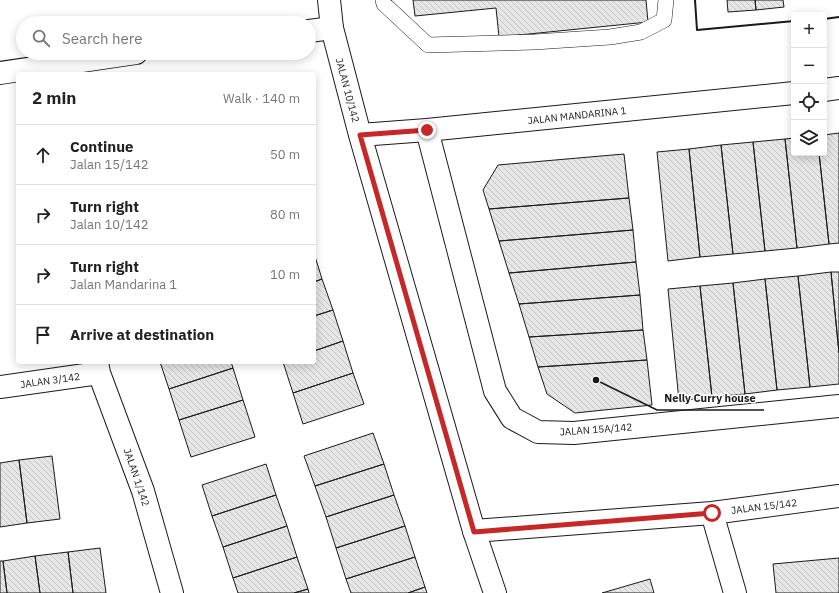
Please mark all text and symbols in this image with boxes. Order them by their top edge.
map controls [791,12,827,156]
button: + [791,12,827,48]
search box [16,16,316,60]
icon: search [30,27,52,49]
text: Search here [62,29,142,48]
button: − [791,48,827,84]
street label: JALAN 10/142 [333,56,362,124]
button: locate [791,84,827,120]
text: 2 min [32,87,76,109]
text: Walk · 140 m [223,90,300,107]
street label: JALAN MANDARINA 1 [527,104,627,127]
button: layers [791,120,827,156]
route end [418,121,436,139]
text: Continue [70,137,134,156]
icon: ahead [32,144,54,166]
text: 50 m [270,146,300,163]
text: Jalan 15/142 [70,156,148,173]
text: Turn right [70,197,139,216]
icon: right [32,204,54,226]
text: 80 m [270,206,300,223]
text: Jalan 10/142 [70,216,148,233]
text: Turn right [70,257,139,276]
icon: right [32,264,54,286]
text: 10 m [270,266,300,283]
text: Jalan Mandarina 1 [70,276,177,293]
icon: arrive [32,324,54,346]
text: Arrive at destination [70,325,214,344]
street label: JALAN 3/142 [19,370,81,391]
callout: Nelly Curry house [657,387,764,410]
text: Nelly Curry house [664,391,756,405]
street label: JALAN 15A/142 [559,420,633,439]
street label: JALAN 1/142 [121,447,152,508]
street label: JALAN 15/142 [730,496,798,517]
route start [703,504,721,522]

